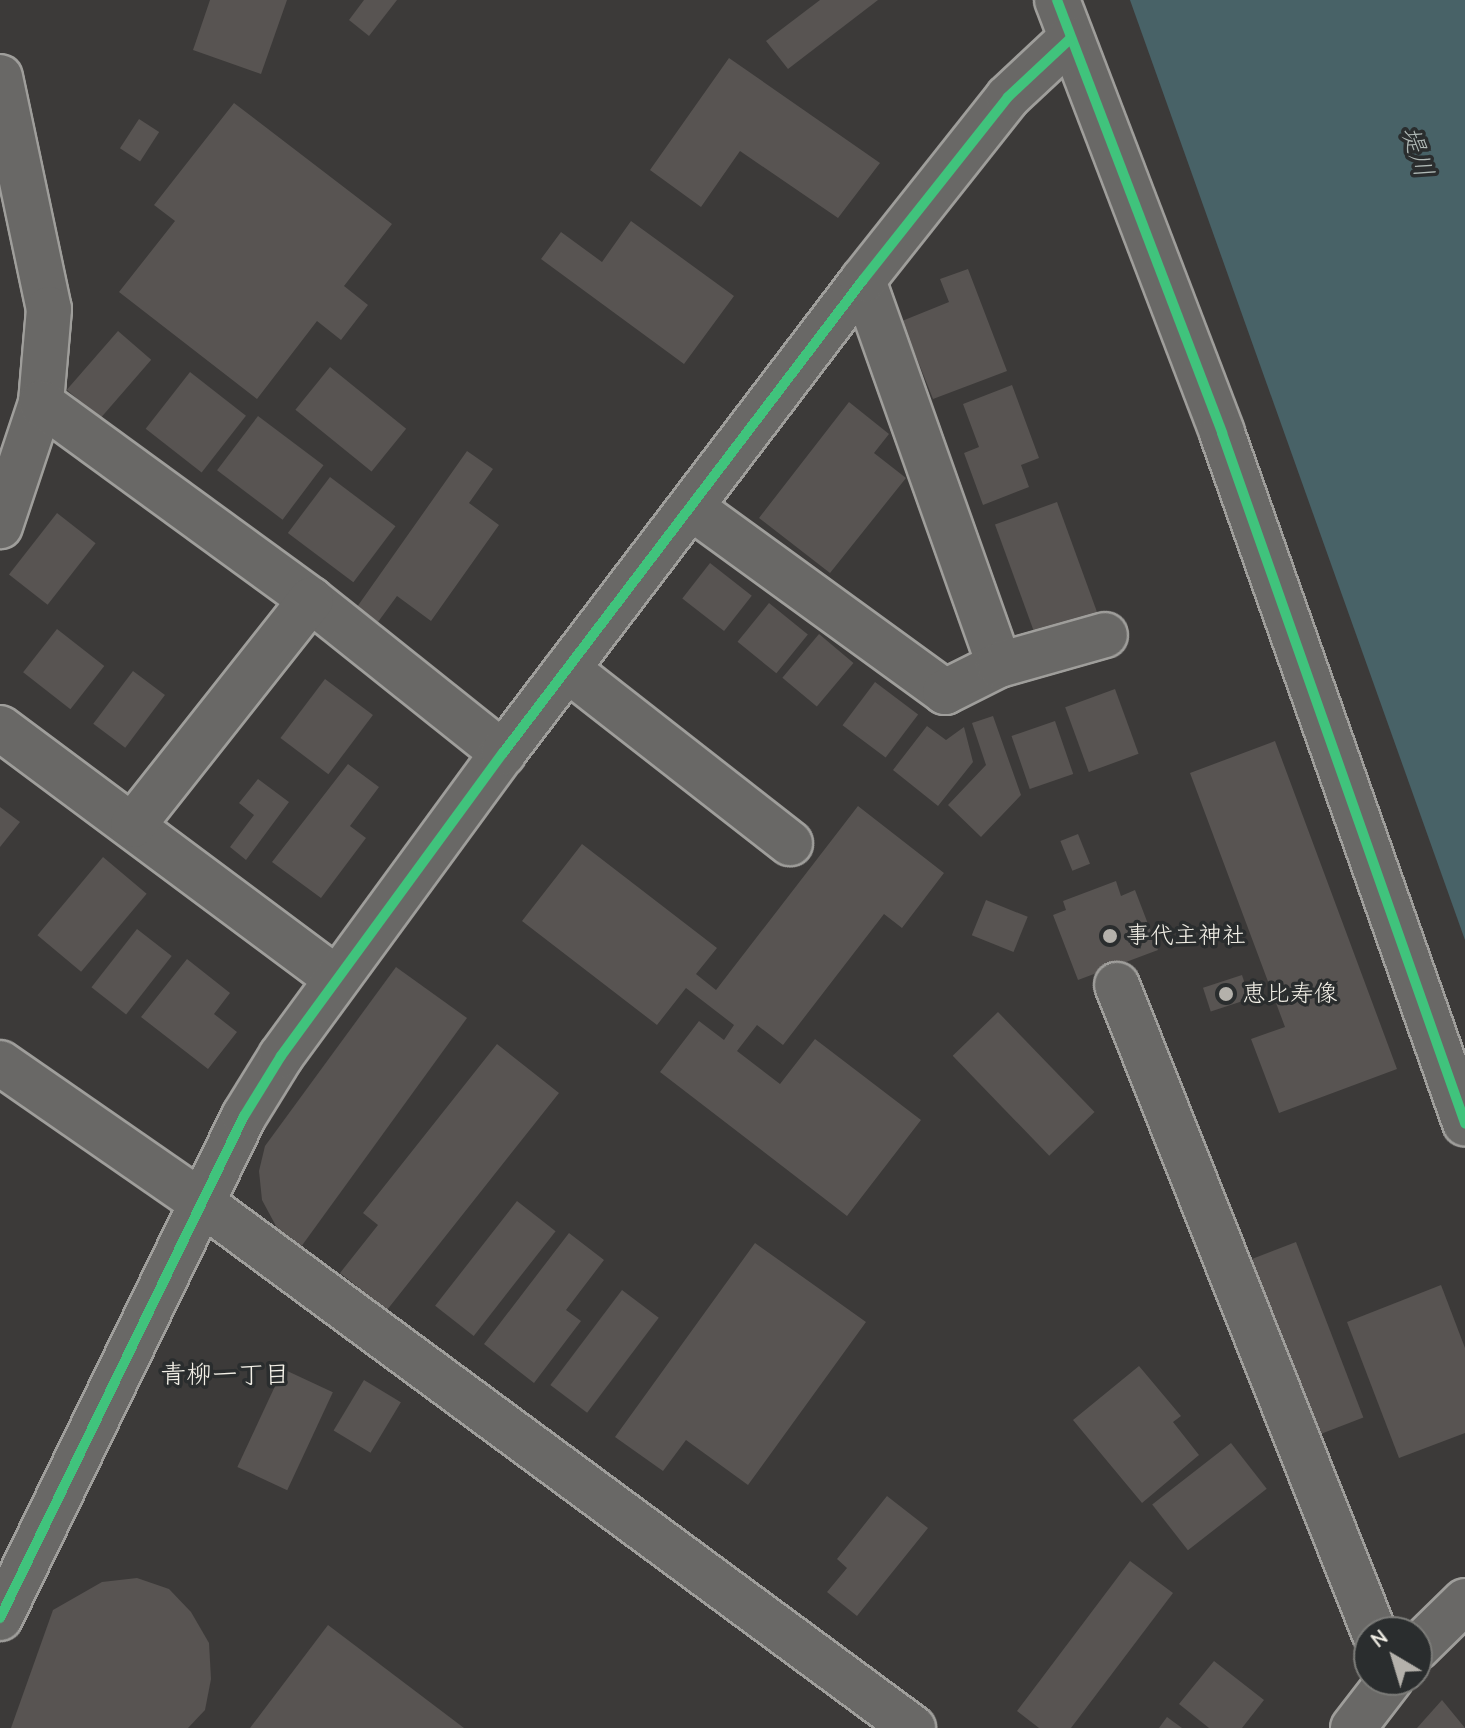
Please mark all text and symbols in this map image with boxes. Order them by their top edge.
water label: 堤川 [1393,122,1439,182]
place label: 事代主神社 [1126,922,1246,950]
marker: 事代主神社 [1101,927,1119,945]
place label: 恵比寿像 [1242,980,1338,1008]
marker: 恵比寿像 [1217,985,1235,1003]
district label: 青柳一丁目 [160,1360,290,1392]
north arrow [1353,1616,1433,1696]
text: N [1366,1624,1393,1653]

